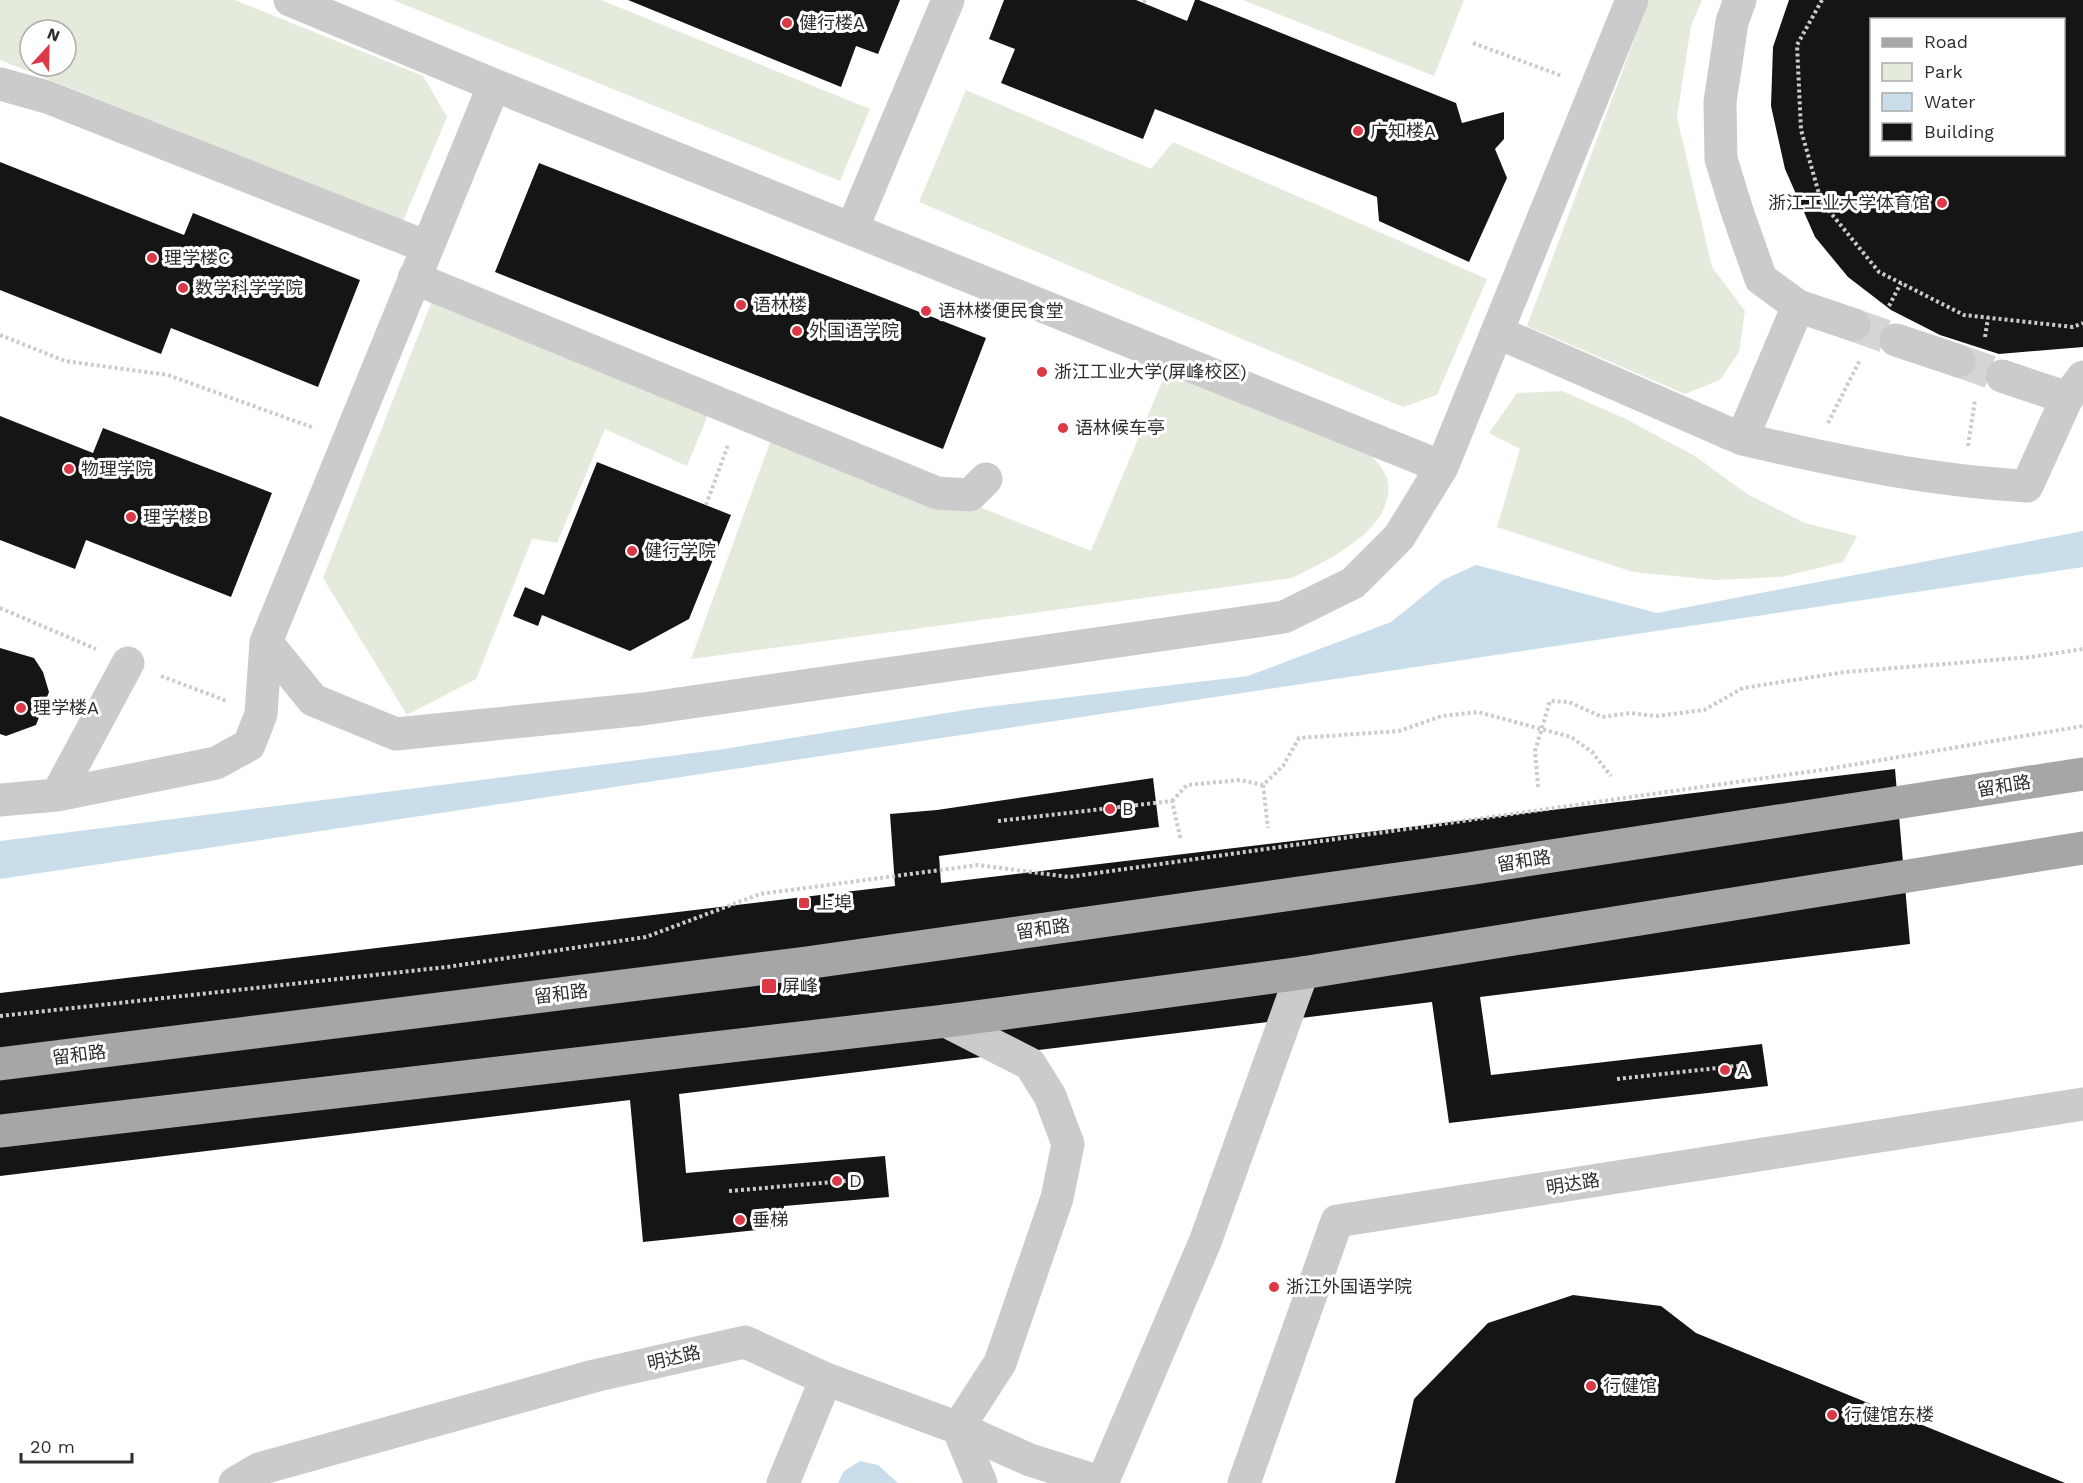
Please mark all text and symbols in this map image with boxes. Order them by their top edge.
place label: 健行楼A [799,12,865,33]
marker: 健行楼A [780,16,794,30]
north arrow [18,18,78,78]
legend [1870,18,2065,156]
text: N [44,24,62,46]
text: Road [1924,31,1968,52]
text: Park [1924,61,1963,82]
text: Water [1924,91,1976,112]
place label: 广知楼A [1370,120,1436,141]
text: Building [1924,121,1994,142]
marker: 广知楼A [1351,124,1365,138]
place label: 浙江工业大学体育馆 [1768,192,1930,213]
marker: 浙江工业大学体育馆 [1935,196,1949,210]
place label: 理学楼C [164,247,230,268]
marker: 理学楼C [145,251,159,265]
place label: 数学科学学院 [195,277,303,298]
marker: 数学科学学院 [176,281,190,295]
place label: 语林楼 [753,294,807,315]
marker: 语林楼 [734,298,748,312]
place label: 语林楼便民食堂 [938,300,1064,321]
marker: 语林楼便民食堂 [919,304,933,318]
place label: 外国语学院 [809,320,899,341]
marker: 外国语学院 [790,324,804,338]
place label: 浙江工业大学(屏峰校区) [1054,361,1247,382]
marker: 浙江工业大学(屏峰校区) [1035,365,1049,379]
place label: 语林候车亭 [1075,417,1165,438]
marker: 语林候车亭 [1056,421,1070,435]
place label: 物理学院 [81,458,153,479]
marker: 物理学院 [62,462,76,476]
place label: 理学楼B [143,506,209,527]
marker: 理学楼B [124,510,138,524]
place label: 健行学院 [644,540,716,561]
marker: 健行学院 [625,544,639,558]
place label: 理学楼A [33,697,99,718]
marker: 理学楼A [14,701,28,715]
street label: 留和路 [1976,771,2032,800]
place label: B [1122,798,1134,819]
marker: B [1103,802,1117,816]
street label: 留和路 [1496,846,1552,875]
place label: 上埠 [816,892,852,913]
marker: 上埠 [797,896,811,910]
street label: 留和路 [1015,914,1071,943]
place label: 屏峰 [782,975,818,996]
marker: 屏峰 [760,977,778,995]
street label: 留和路 [533,980,589,1007]
street label: 留和路 [51,1041,107,1068]
place label: A [1737,1059,1749,1080]
marker: A [1718,1063,1732,1077]
street label: 明达路 [1545,1169,1601,1198]
place label: D [849,1170,862,1191]
marker: D [830,1174,844,1188]
place label: 垂梯 [752,1209,788,1230]
marker: 垂梯 [733,1213,747,1227]
place label: 浙江外国语学院 [1286,1276,1412,1297]
marker: 浙江外国语学院 [1267,1280,1281,1294]
street label: 明达路 [645,1341,703,1374]
place label: 行健馆 [1603,1375,1657,1396]
marker: 行健馆 [1584,1379,1598,1393]
place label: 行健馆东楼 [1844,1404,1934,1425]
marker: 行健馆东楼 [1825,1408,1839,1422]
scale bar [21,1426,132,1464]
text: 20 m [30,1436,75,1457]

